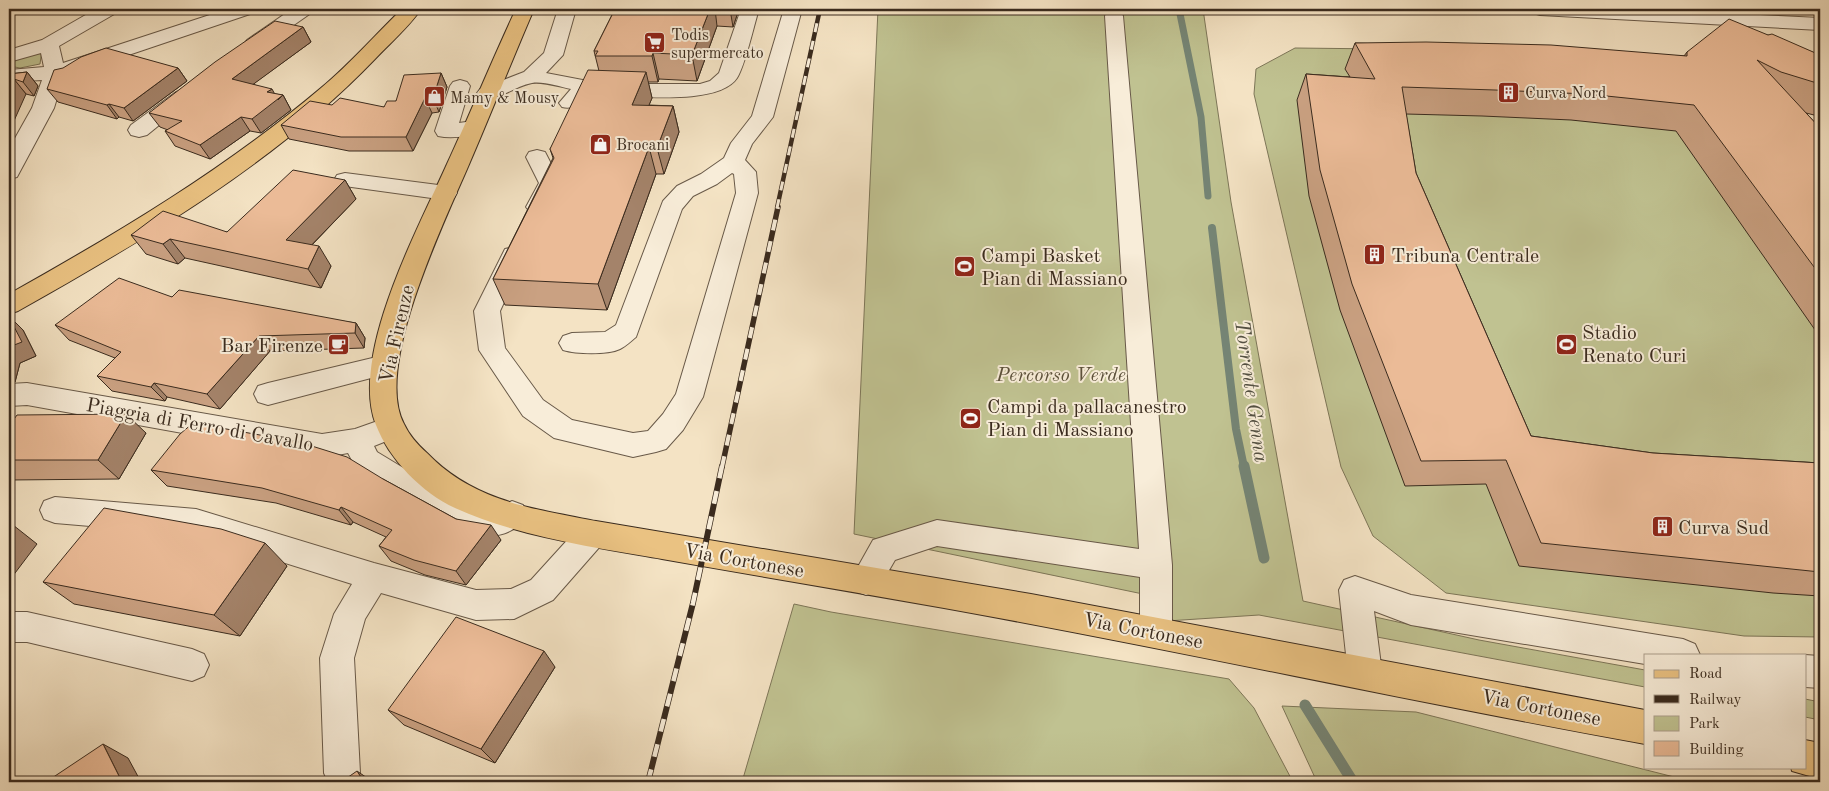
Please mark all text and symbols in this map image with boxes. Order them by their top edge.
place label: Todis supermercato [671,28,764,62]
supermarket icon: Todis supermercato [643,31,667,55]
building icon: Curva Nord [1497,80,1521,104]
shop icon: Mamy & Mousy [422,85,446,109]
place label: Curva Nord [1525,86,1606,102]
place label: Mamy & Mousy [450,91,560,107]
shop icon: Brocani [588,132,612,156]
place label: Brocani [616,138,669,154]
building icon: Tribuna Centrale [1363,243,1387,267]
place label: Campi Basket Pian di Massiano [981,247,1128,290]
place label: Tribuna Centrale [1391,247,1539,267]
sports icon: Campi Basket Pian di Massiano [953,254,977,278]
street label: Via Firenze [377,283,419,386]
water label: Torrente Genna [1230,319,1271,464]
place label: Stadio Renato Curi [1582,324,1686,367]
sports icon: Stadio Renato Curi [1554,332,1578,356]
cafe icon: Bar Firenze [327,333,351,357]
place label: Bar Firenze [220,337,323,357]
park label: Percorso Verde [995,366,1126,386]
street label: Piaggia di Ferro di Cavallo [84,396,315,456]
place label: Campi da pallacanestro Pian di Massiano [987,398,1187,441]
sports icon: Campi da pallacanestro Pian di Massiano [959,406,983,430]
building icon: Curva Sud [1650,515,1674,539]
place label: Curva Sud [1678,519,1769,539]
street label: Via Cortonese [682,542,805,582]
street label: Via Cortonese [1081,611,1204,653]
legend [1644,654,1806,768]
text: Road [1689,667,1723,682]
street label: Via Cortonese [1479,688,1602,730]
text: Railway [1689,693,1742,708]
text: Park [1689,717,1720,732]
text: Building [1689,743,1744,758]

